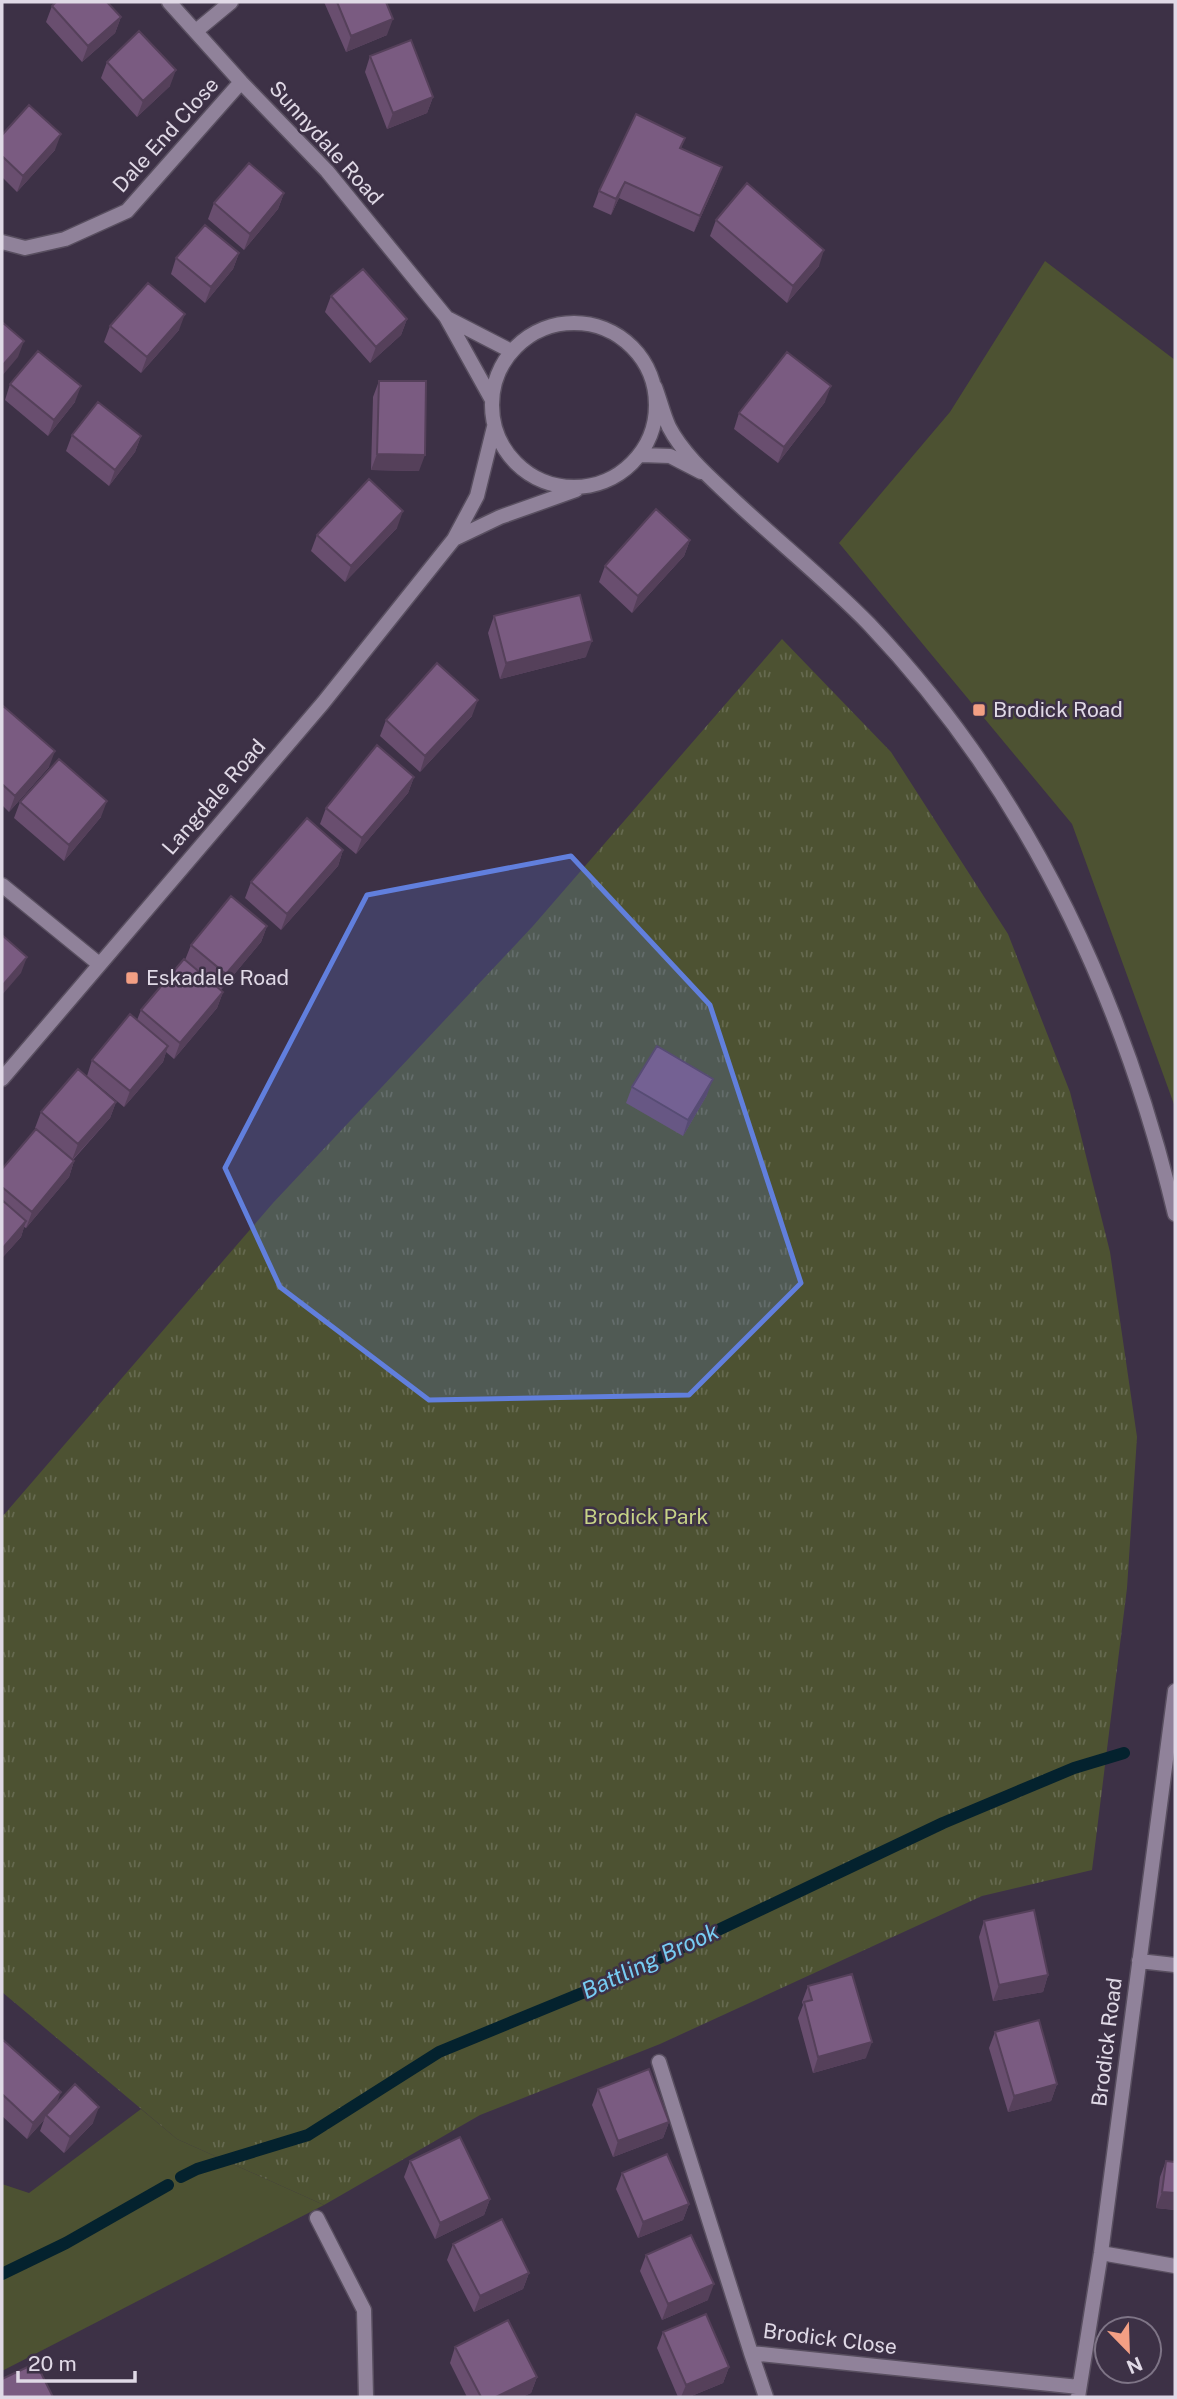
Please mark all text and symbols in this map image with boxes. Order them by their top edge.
street label: Dale End Close [107,72,224,197]
street label: Sunnydale Road [264,76,388,210]
place label: Brodick Road [993,697,1123,722]
marker: Brodick Road [971,702,987,718]
street label: Langdale Road [157,734,271,860]
place label: Eskadale Road [146,965,289,990]
marker: Eskadale Road [124,970,140,986]
park label: Brodick Park [584,1504,709,1529]
water label: Battling Brook [577,1917,723,2004]
street label: Brodick Road [1086,1976,1127,2108]
north arrow [1093,2315,1163,2385]
street label: Brodick Close [762,2318,898,2359]
scale bar [18,2340,135,2384]
text: 20 m [28,2351,77,2376]
text: N [1124,2353,1146,2379]

